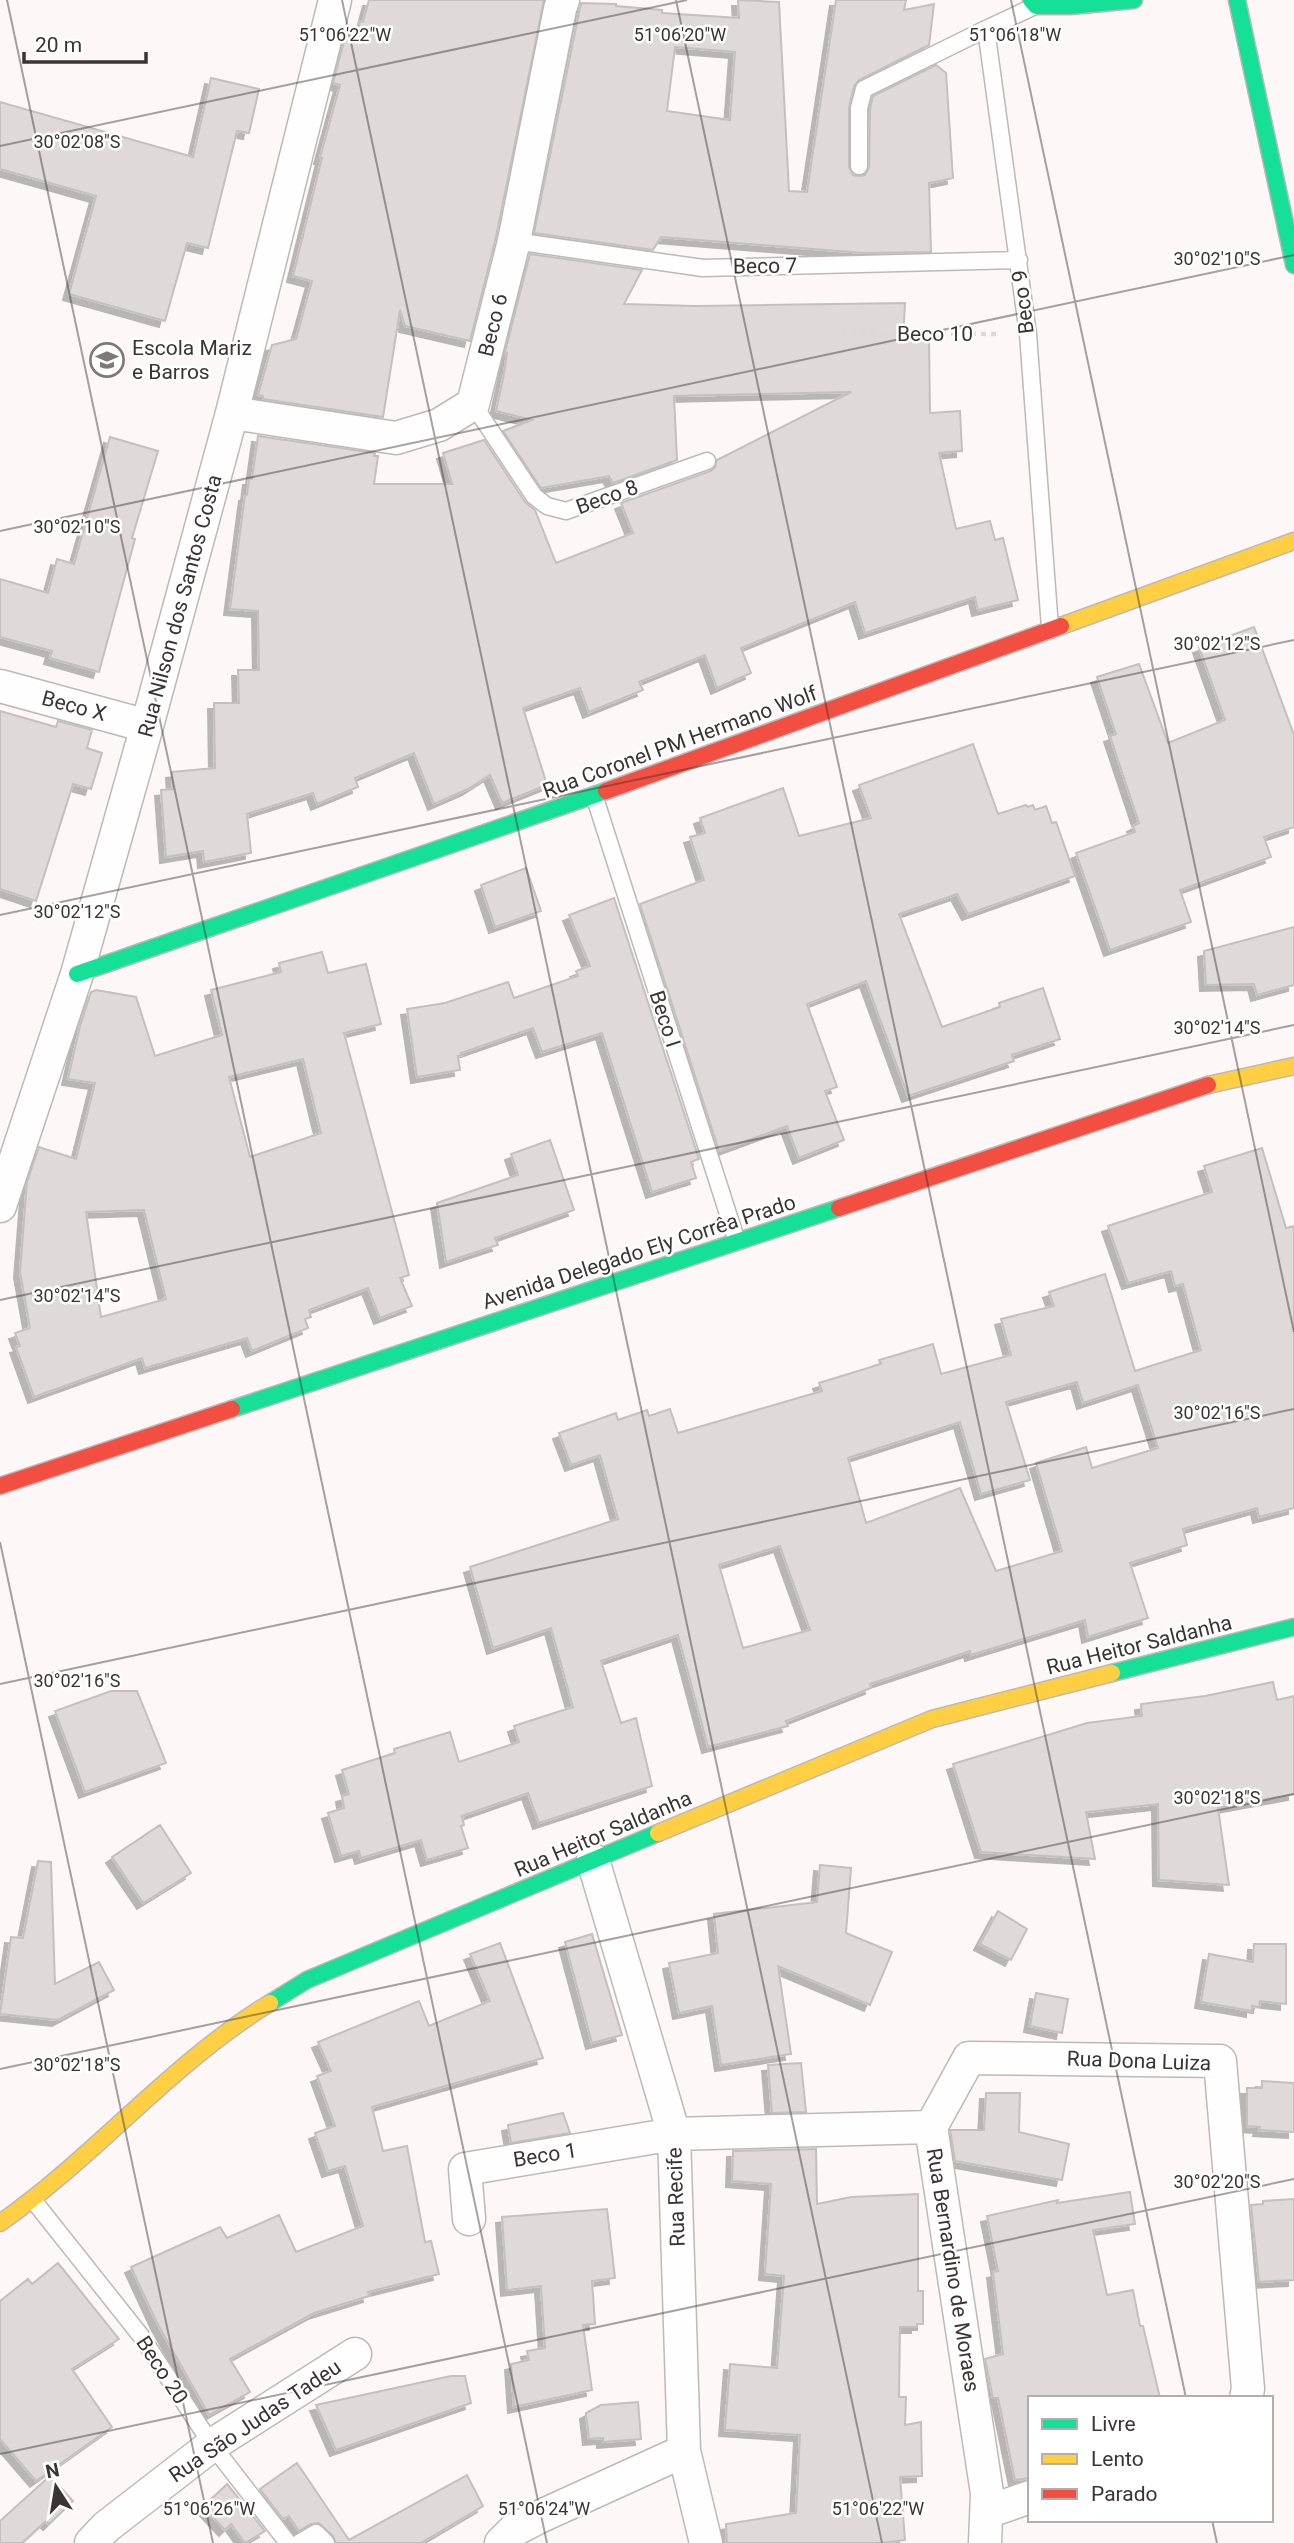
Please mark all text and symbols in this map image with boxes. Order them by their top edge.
scale bar [24,21,147,65]
text: 51°06'22"W [299,24,391,45]
text: 51°06'20"W [634,24,726,45]
text: 51°06'18"W [969,24,1061,45]
text: 20 m [35,33,82,57]
text: 30°02'08"S [33,131,121,152]
text: 30°02'10"S [1173,248,1261,269]
street label: Beco 7 [733,253,797,279]
street label: Beco 9 [1007,269,1039,335]
street label: Beco 6 [474,291,512,359]
street label: Beco 10 [897,322,973,346]
place label: Escola Mariz e Barros [132,336,252,384]
school or university icon: Escola Mariz e Barros [88,341,126,379]
street label: Rua Nilson dos Santos Costa [133,472,227,740]
street label: Beco 8 [573,475,641,519]
text: 30°02'10"S [33,516,121,537]
text: 30°02'12"S [1173,633,1261,654]
street label: Rua Coronel PM Hermano Wolf [540,681,821,803]
street label: Beco X [39,686,109,726]
text: 30°02'12"S [33,901,121,922]
street label: Beco I [645,988,685,1050]
text: 30°02'14"S [1173,1017,1261,1038]
street label: Avenida Delegado Ely Corrêa Prado [479,1190,799,1314]
text: 30°02'14"S [33,1285,121,1306]
text: 30°02'16"S [1173,1402,1261,1423]
street label: Rua Heitor Saldanha [1044,1610,1234,1680]
text: 30°02'16"S [33,1670,121,1691]
street label: Rua Heitor Saldanha [511,1786,695,1882]
text: 30°02'18"S [1173,1787,1261,1808]
street label: Rua Dona Luiza [1066,2046,1212,2076]
text: 30°02'18"S [33,2054,121,2075]
street label: Beco 1 [511,2138,579,2172]
street label: Rua Bernardino de Moraes [922,2146,984,2394]
street label: Rua Recife [662,2147,690,2247]
text: 30°02'20"S [1173,2171,1261,2192]
street label: Beco 20 [131,2332,193,2408]
street label: Rua São Judas Tadeu [165,2355,345,2487]
legend [1028,2396,1273,2522]
text: Livre [1091,2412,1136,2436]
text: Lento [1091,2447,1144,2471]
north arrow [21,2452,91,2522]
text: N [44,2458,62,2484]
text: Parado [1091,2482,1158,2506]
text: 51°06'26"W [163,2498,255,2519]
text: 51°06'24"W [498,2498,590,2519]
text: 51°06'22"W [832,2498,924,2519]

